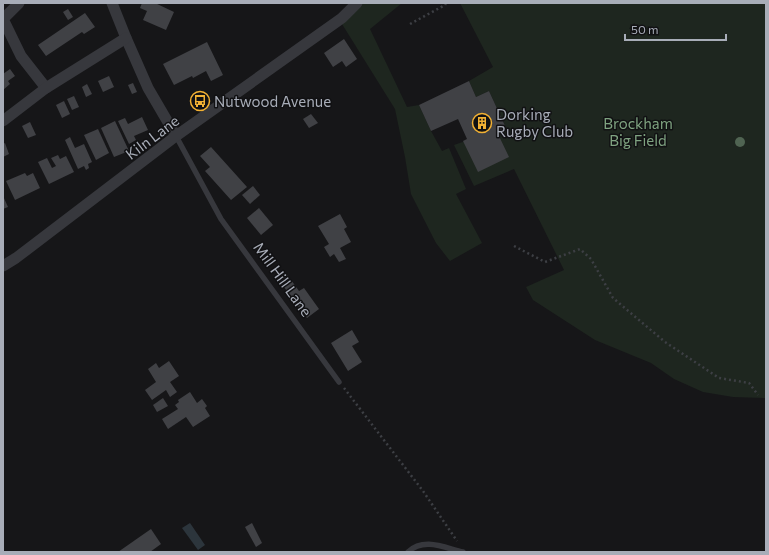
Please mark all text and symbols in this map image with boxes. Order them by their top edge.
scale bar [625,16,726,42]
text: 50 m [631,22,659,36]
bus stop icon: Nutwood Avenue [189,90,211,112]
place label: Nutwood Avenue [214,92,331,110]
place label: Dorking Rugby Club [496,105,573,140]
street label: Kiln Lane [122,111,182,163]
building icon: Dorking Rugby Club [471,112,493,134]
park label: Brockham Big Field [603,114,673,149]
street label: Mill Hill Lane [250,238,316,320]

